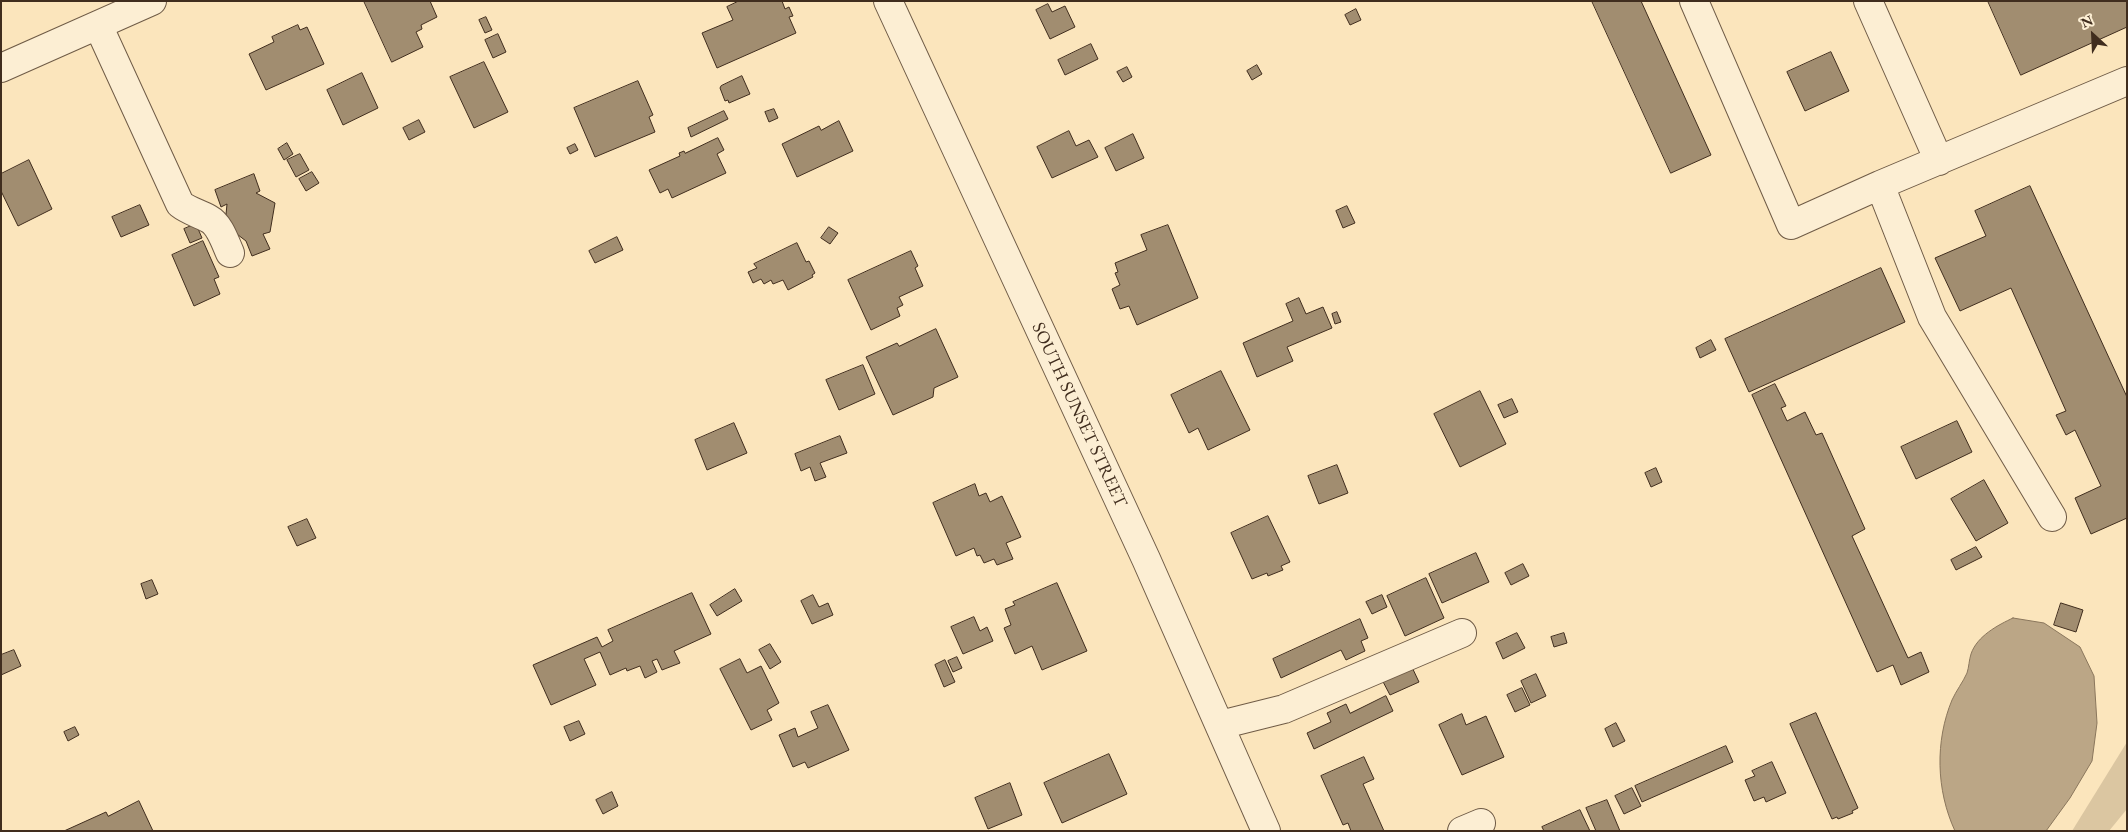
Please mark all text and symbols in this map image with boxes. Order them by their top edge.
north arrow [2068,10,2118,60]
text: N [2078,11,2096,32]
street label: SOUTH SUNSET STREET [1027,319,1131,511]

